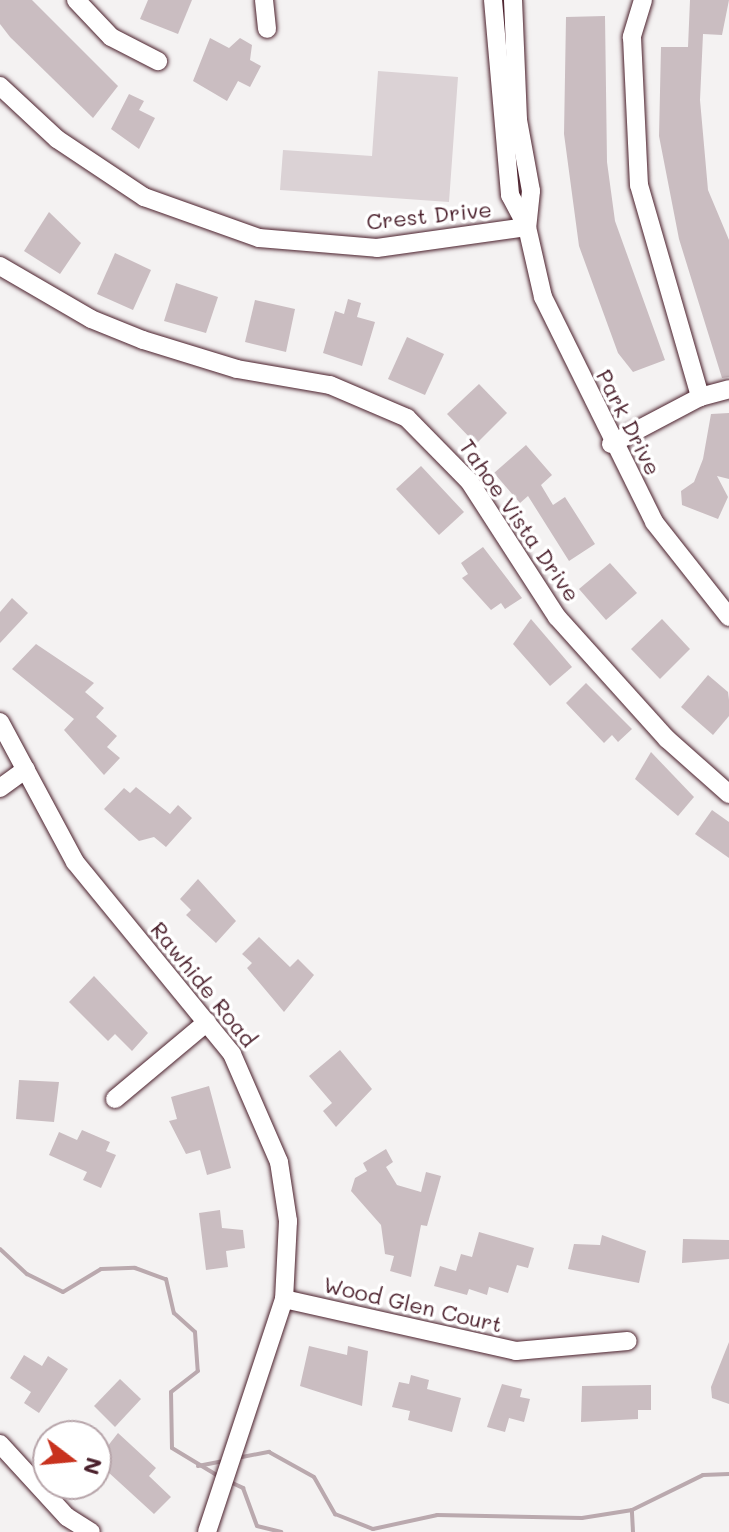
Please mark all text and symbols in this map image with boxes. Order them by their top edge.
street label: Crest Drive [365,195,493,235]
street label: Park Drive [591,365,667,479]
street label: Tahoe Vista Drive [454,434,586,606]
street label: Rawhide Road [145,916,263,1052]
street label: Wood Glen Court [321,1271,505,1337]
north arrow [32,1420,112,1500]
text: N [77,1454,110,1478]

